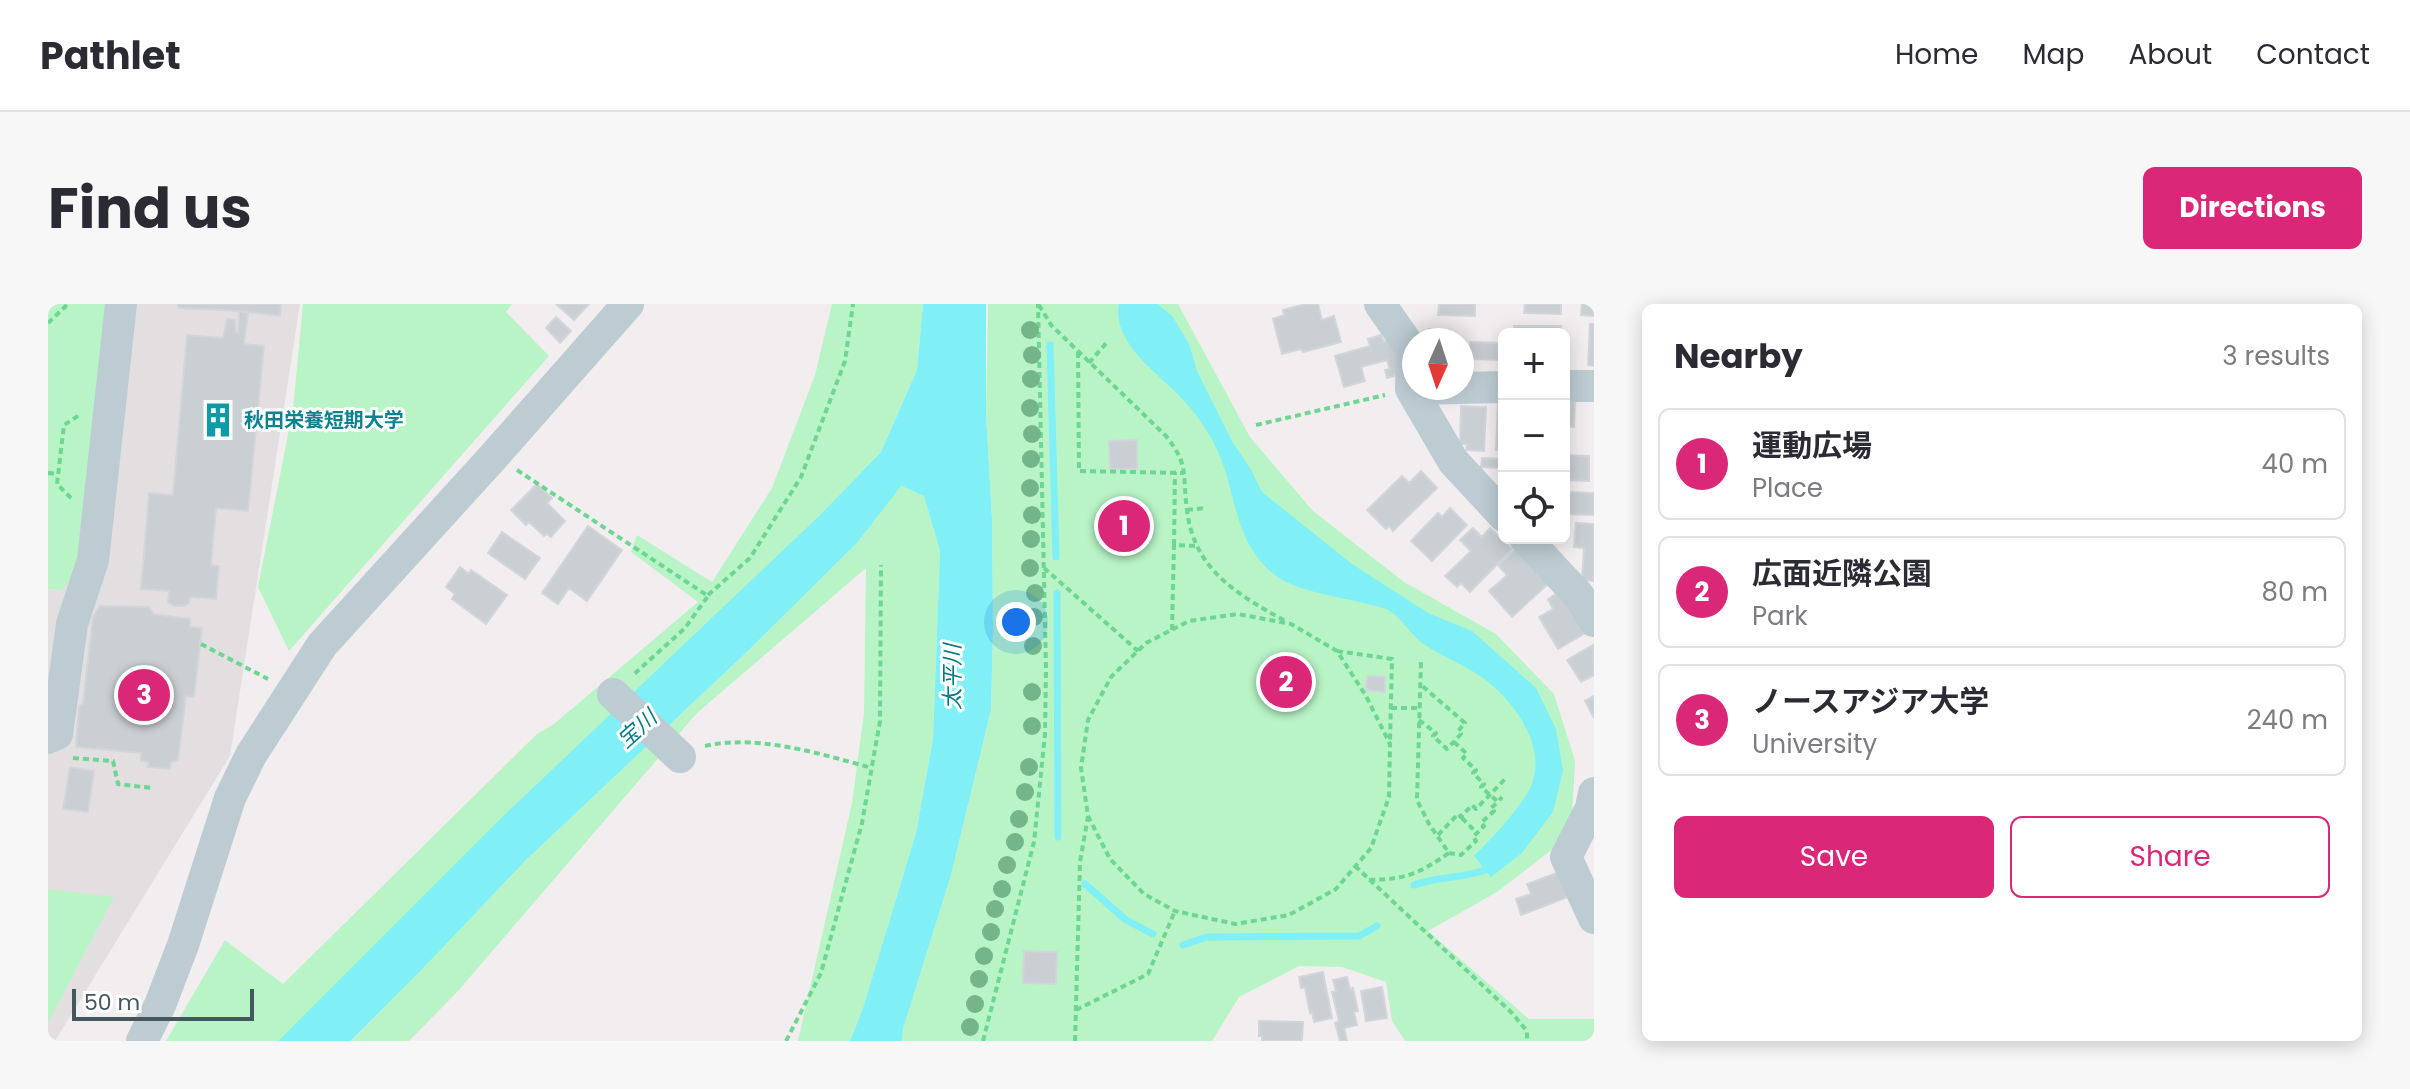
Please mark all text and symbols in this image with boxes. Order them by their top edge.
text: Pathlet [40,29,181,82]
text: Home [1895,35,1978,74]
text: Map [2022,35,2084,74]
text: About [2128,35,2212,74]
text: Contact [2256,35,2370,74]
button: Directions [2143,167,2362,249]
text: Find us [48,169,252,248]
north arrow [1402,328,1474,400]
map controls [1498,328,1570,544]
button: + [1498,328,1570,400]
text: Nearby [1674,332,1803,380]
text: 3 results [2222,338,2330,374]
button: − [1498,400,1570,472]
building icon: 秋田栄養短期大学 [199,401,237,439]
place label: 秋田栄養短期大学 [244,406,404,434]
text: 運動広場 [1752,424,1872,467]
text: 1 [1697,446,1707,482]
text: 40 m [2262,446,2328,482]
text: Place [1752,470,1823,506]
button: locate [1498,472,1570,544]
pin: 1 [1098,496,1150,556]
text: 広面近隣公園 [1752,552,1932,595]
text: 2 [1695,574,1709,610]
text: 80 m [2262,574,2328,610]
text: Park [1752,598,1808,634]
your location [996,602,1036,642]
water label: 太平川 [937,642,968,710]
pin: 2 [1260,652,1312,712]
pin: 3 [118,665,170,725]
text: ノースアジア大学 [1752,680,1989,723]
water label: 宝川 [610,701,665,755]
text: 3 [1694,702,1710,738]
text: 240 m [2247,702,2328,738]
text: University [1752,726,1877,762]
button: Save [1674,816,1994,898]
button: Share [2010,816,2330,898]
scale bar [72,985,254,1021]
text: 50 m [84,987,140,1018]

